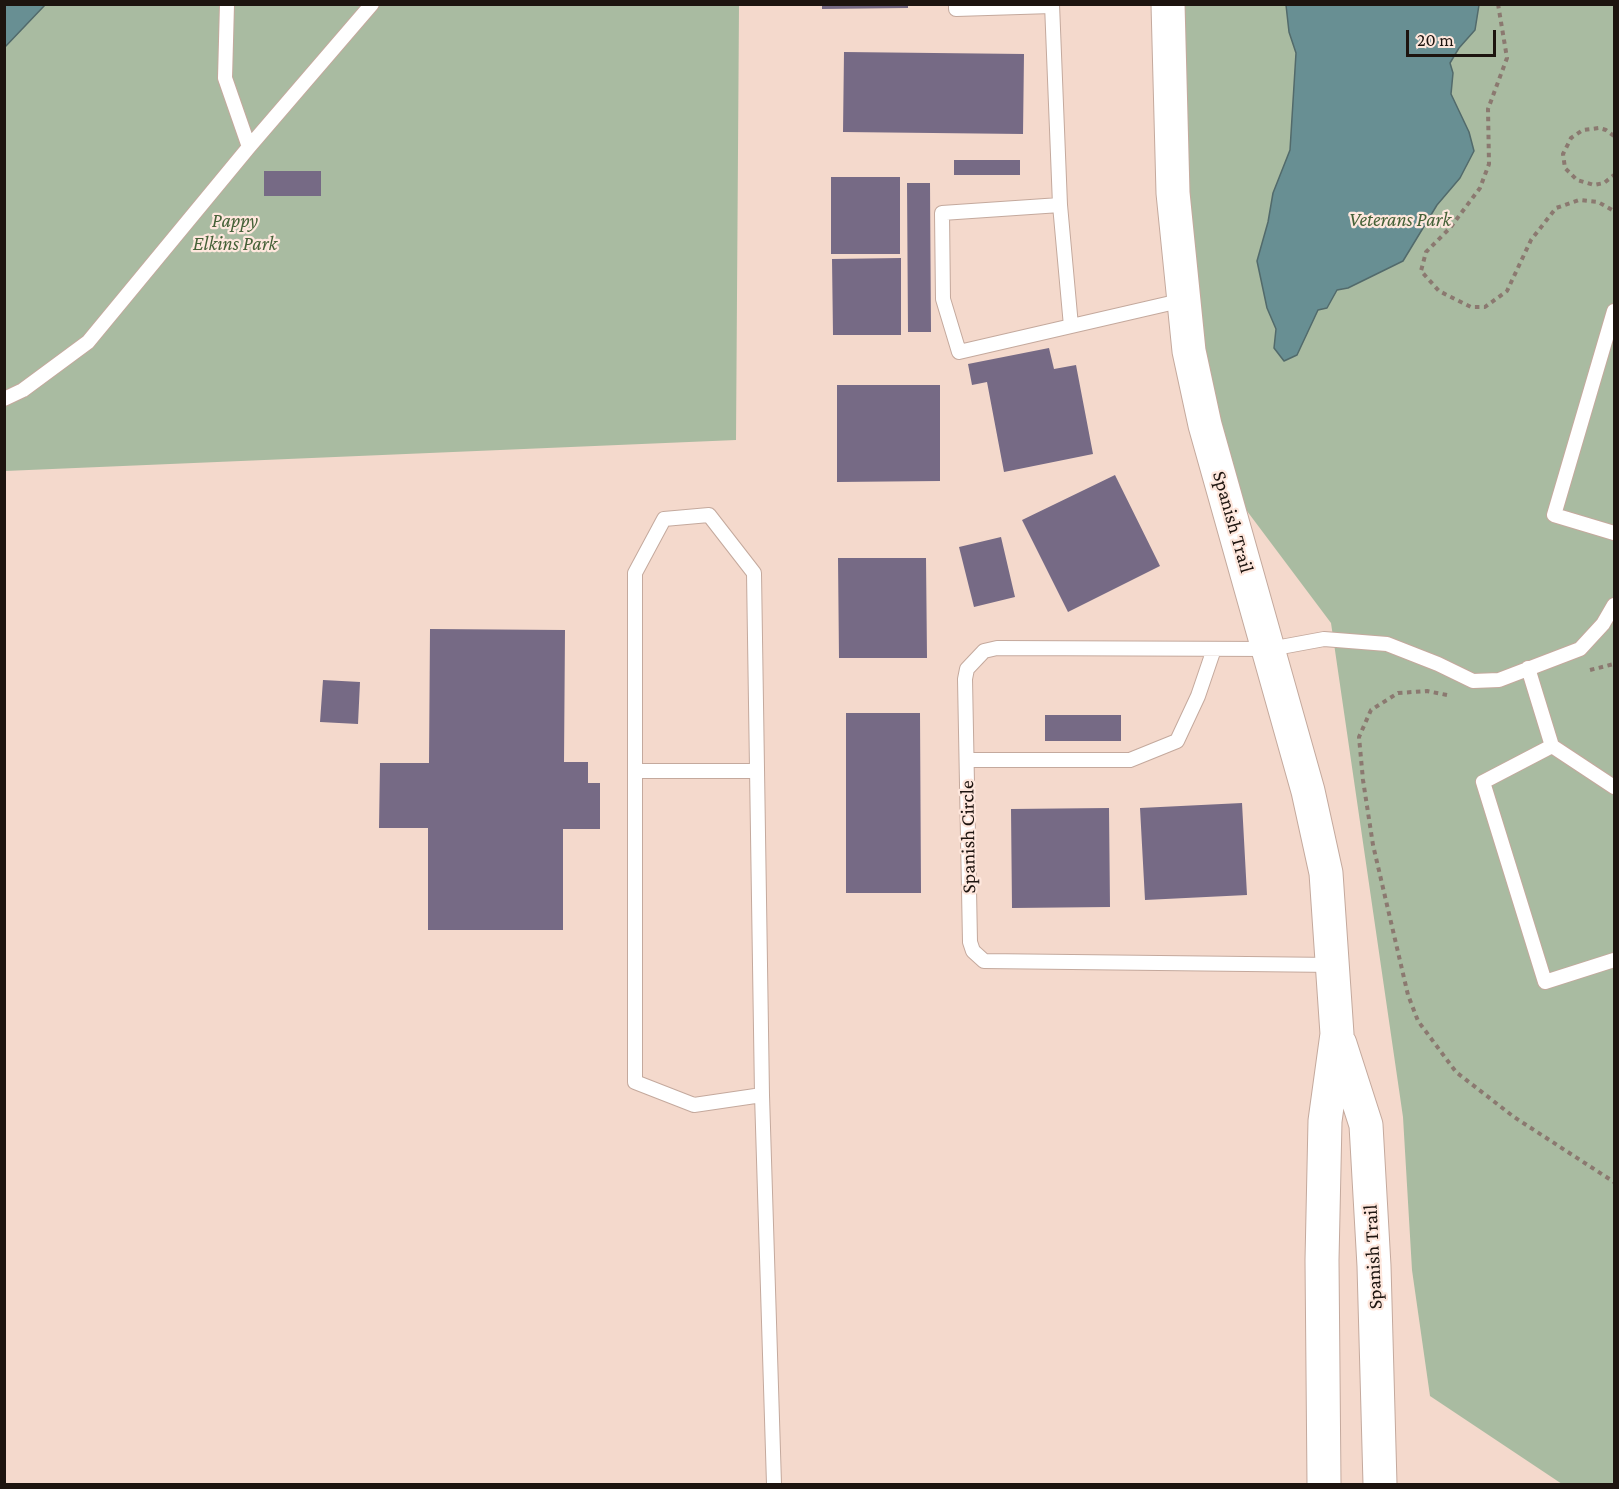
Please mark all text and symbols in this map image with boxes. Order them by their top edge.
scale bar [1409,18,1499,56]
text: 20 m [1417,30,1454,50]
park label: Veterans Park [1349,208,1451,232]
park label: Pappy Elkins Park [193,209,277,256]
street label: Spanish Trail [1207,468,1259,576]
street label: Spanish Circle [955,780,981,894]
street label: Spanish Trail [1358,1204,1388,1310]

